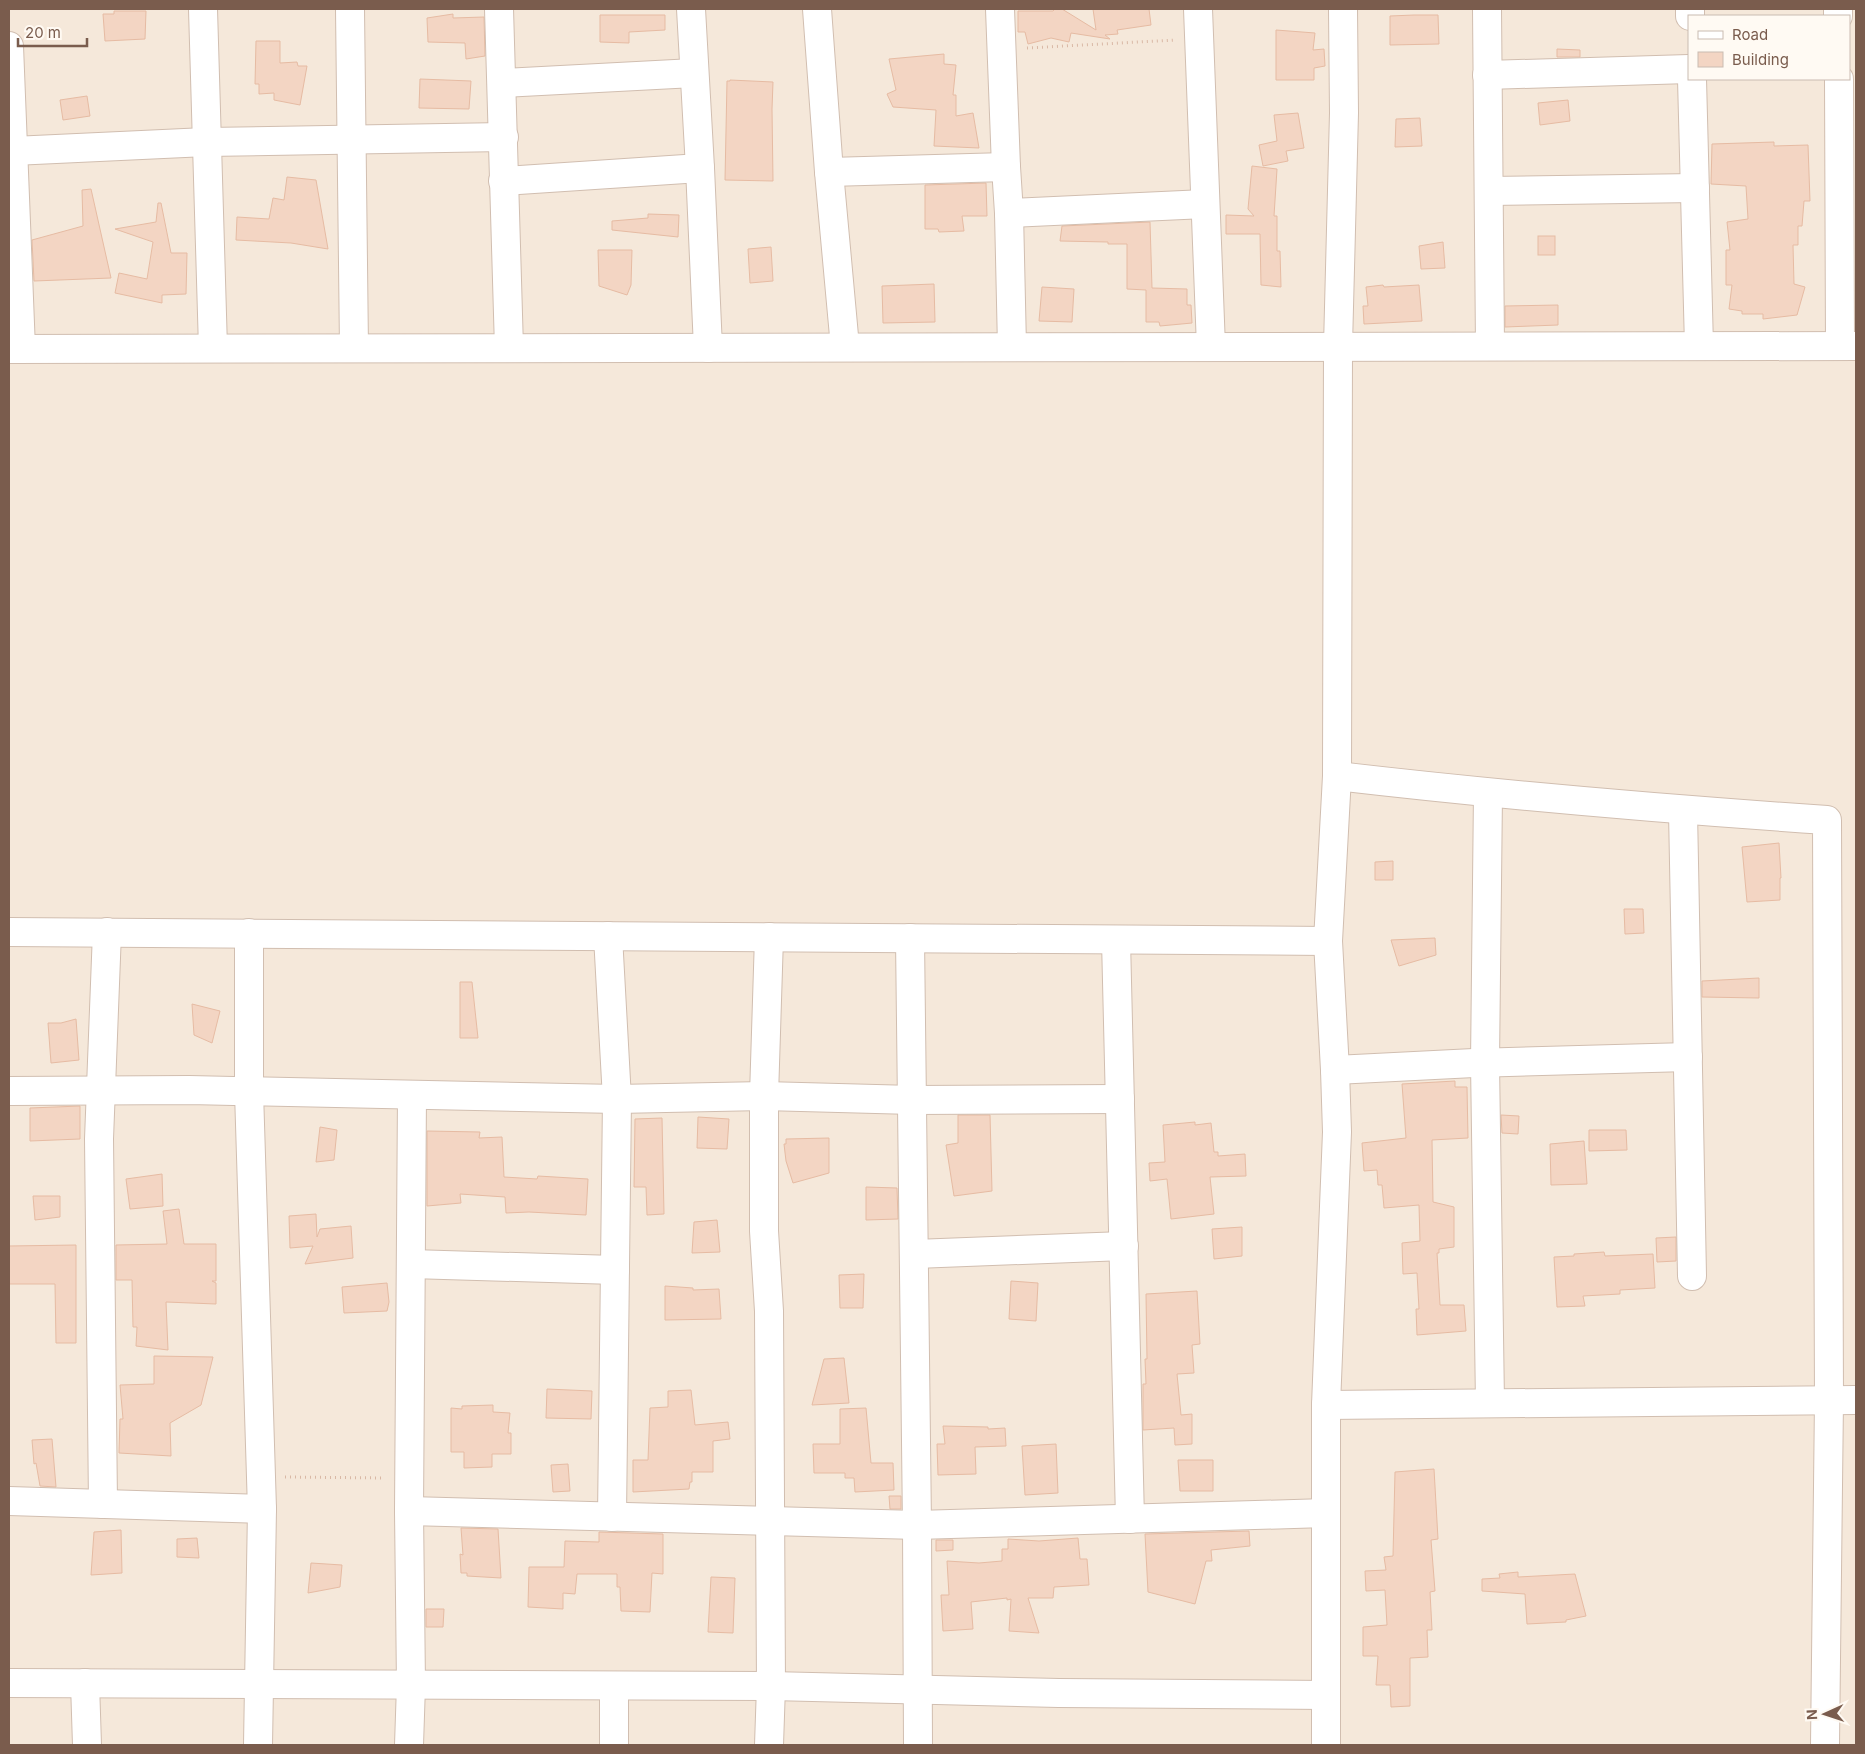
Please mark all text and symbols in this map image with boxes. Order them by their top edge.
scale bar [18,15,86,47]
legend [1688,15,1850,80]
text: 20 m [25,23,61,42]
text: Road [1732,25,1768,44]
text: Building [1732,50,1789,69]
north arrow [1800,1689,1850,1739]
text: N [1803,1709,1820,1720]

